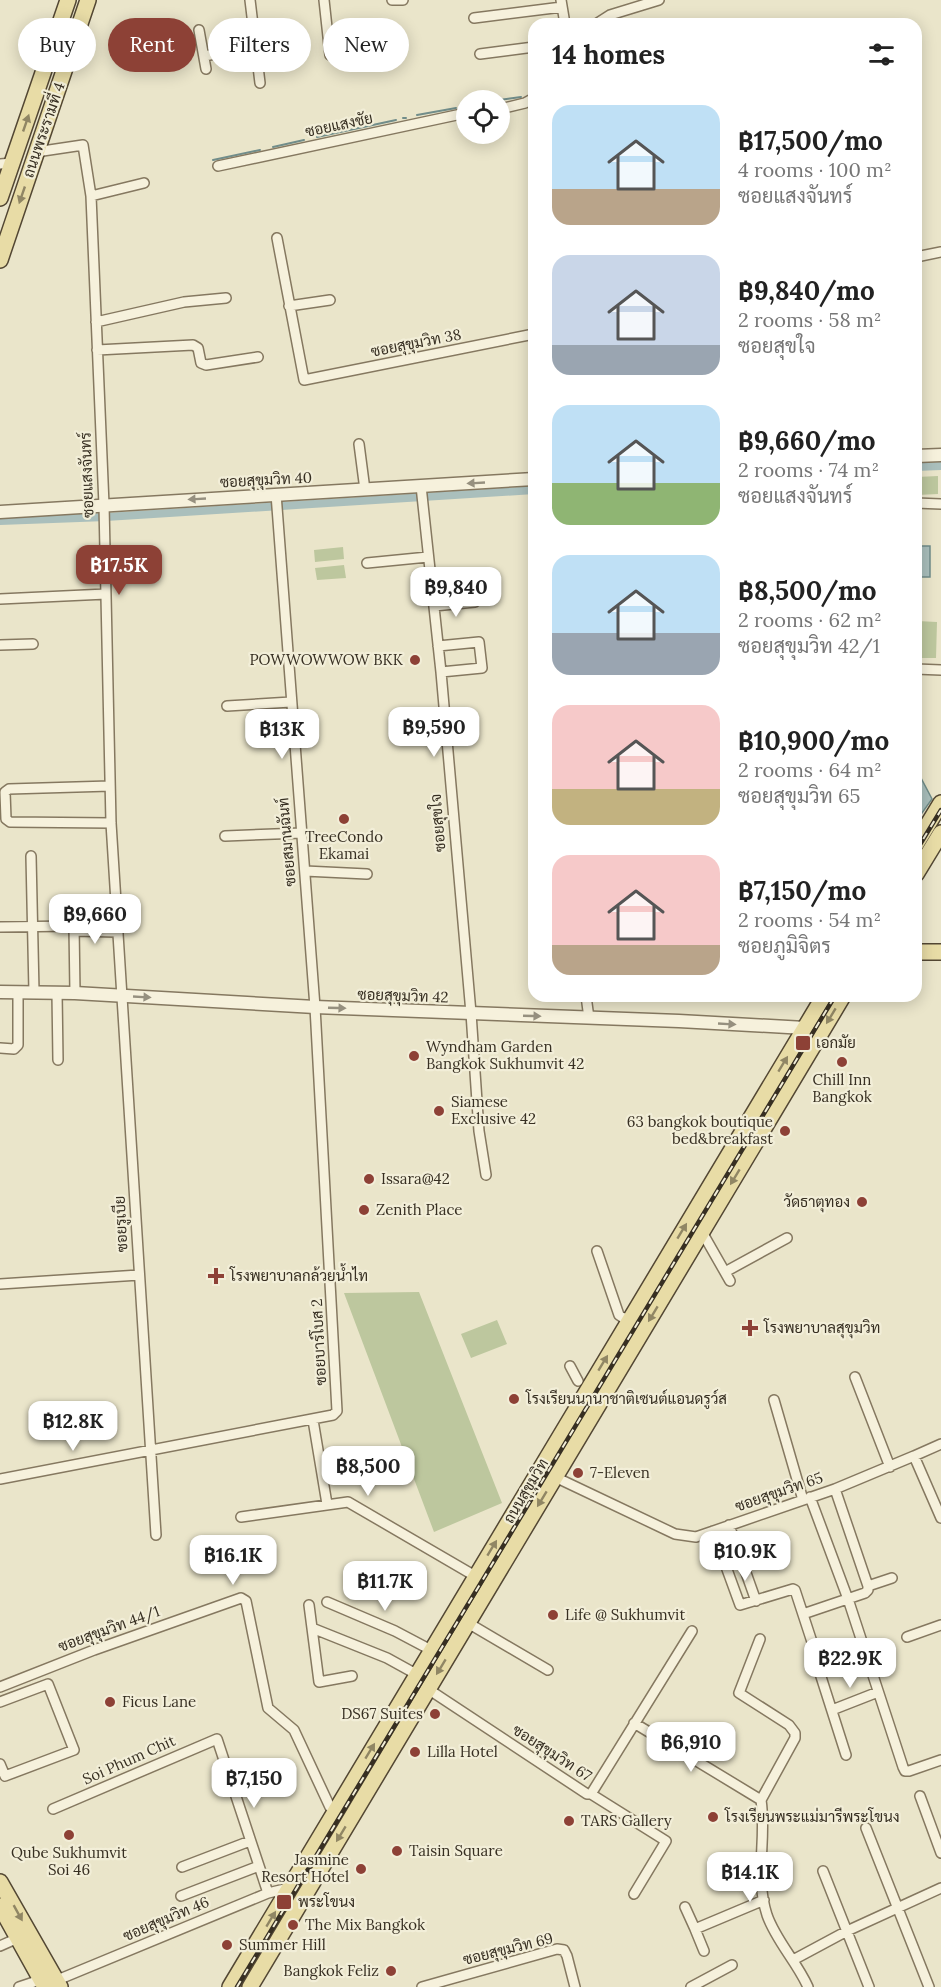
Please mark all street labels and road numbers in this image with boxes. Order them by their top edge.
street label: ถนนพระรามที่ 4 [14,78,69,180]
street label: ซอยแสงชัย [303,108,374,141]
street label: ซอยสุขุมวิท 38 [369,324,463,363]
street label: ซอยแสงจันทร์ [76,432,97,518]
street label: ซอยสุขุมวิท 40 [219,468,313,493]
street label: ซอยสุขใจ [425,793,451,853]
street label: ซอยสมานฉันท์ [273,797,300,887]
street label: ซอยสุขุมวิท 42 [357,984,449,1009]
street label: ซอยรูเบีย [110,1195,132,1253]
street label: ซอยบาร์โบส 2 [307,1298,330,1386]
street label: ถนนสุขุมวิท [499,1455,554,1528]
street label: ซอยสุขุมวิท 65 [732,1468,826,1517]
street label: ซอยสุขุมวิท 44/1 [55,1601,163,1658]
street label: ซอยสุขุมวิท 67 [508,1720,595,1787]
street label: Soi Phum Chit [79,1731,178,1788]
street label: ซอยสุขุมวิท 46 [120,1892,213,1947]
street label: ซอยสุขุมวิท 69 [461,1928,555,1971]

